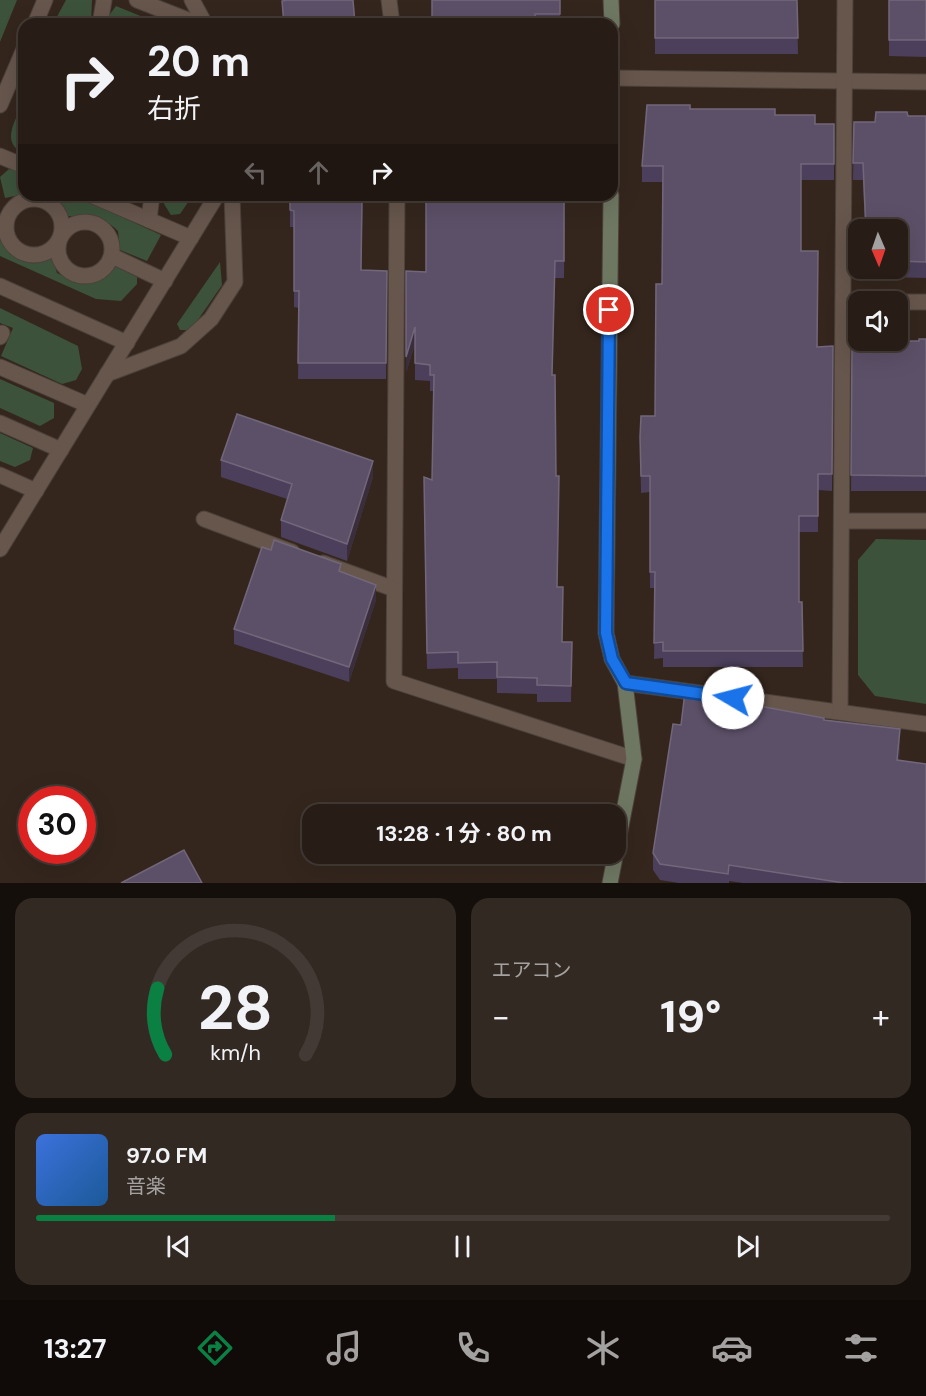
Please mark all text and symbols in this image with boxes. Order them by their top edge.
text: 20 m [147,34,250,89]
icon: right [48,42,126,120]
text: 右折 [147,91,201,126]
icon: left [239,156,272,189]
icon: ahead [302,156,335,189]
icon: right [365,156,398,189]
north arrow [848,219,908,279]
map controls [848,219,908,351]
pin [583,284,634,335]
button: sound [848,291,908,351]
icon: arrive [592,293,625,326]
position arrow [701,666,765,730]
speed limit sign: 30 [18,786,96,864]
text: 13:28 · 1 分 · 80 m [376,819,552,848]
text: エアコン [492,957,572,983]
text: 28 [198,967,273,1048]
text: 19° [660,987,721,1046]
text: − [492,995,510,1038]
text: + [872,995,890,1038]
text: km/h [210,1039,261,1067]
text: 97.0 FM [126,1141,207,1170]
text: 音楽 [126,1173,166,1199]
icon: previous [162,1230,195,1263]
icon: pause [446,1230,479,1263]
icon: next [731,1230,764,1263]
icon: directions [194,1327,236,1369]
icon: music [323,1327,365,1369]
icon: phone [452,1327,494,1369]
icon: climate [582,1327,624,1369]
icon: car [711,1327,753,1369]
icon: filters [840,1327,882,1369]
text: 13:27 [44,1331,107,1366]

